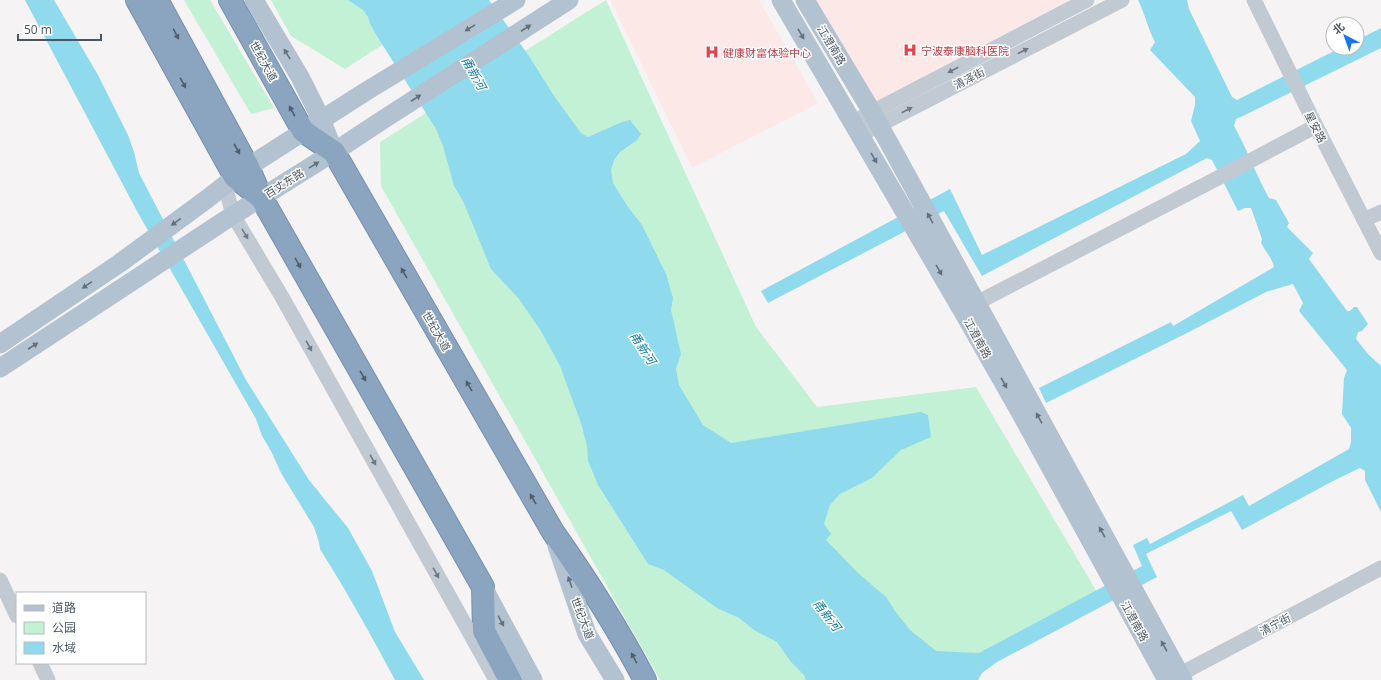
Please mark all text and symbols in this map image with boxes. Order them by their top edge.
scale bar [18,16,101,42]
north arrow [1325,16,1365,56]
text: 北 [1329,19,1347,37]
text: 50 m [24,21,52,38]
street label: 江澄南路 [814,22,850,68]
one-way arrow [464,24,476,31]
one-way arrow [520,24,532,31]
one-way arrow [172,28,179,40]
one-way arrow [797,28,804,40]
street label: 世纪大道 [247,38,281,84]
hospital icon: 宁波泰康脑科医院 [902,42,918,58]
place label: 宁波泰康脑科医院 [921,43,1009,58]
hospital icon: 健康财富体验中心 [704,44,720,60]
place label: 健康财富体验中心 [723,45,811,60]
one-way arrow [283,48,290,60]
one-way arrow [1017,48,1028,54]
water label: 甬新河 [458,53,491,95]
street label: 清泽街 [951,64,987,92]
one-way arrow [947,66,959,73]
one-way arrow [179,77,186,89]
one-way arrow [411,94,422,101]
one-way arrow [289,105,296,117]
one-way arrow [901,107,913,113]
street label: 星安路 [1302,109,1330,145]
one-way arrow [234,143,241,155]
one-way arrow [870,152,877,164]
one-way arrow [309,161,319,169]
street label: 百丈东路 [261,165,307,201]
one-way arrow [927,212,933,223]
one-way arrow [170,218,181,226]
one-way arrow [241,228,248,240]
one-way arrow [295,257,302,269]
one-way arrow [936,264,943,276]
one-way arrow [400,267,407,279]
one-way arrow [82,281,93,289]
street label: 世纪大道 [420,308,454,354]
street label: 江澄南路 [961,315,995,361]
water label: 甬新河 [626,328,661,369]
one-way arrow [306,340,313,352]
one-way arrow [27,343,38,350]
one-way arrow [359,370,366,382]
one-way arrow [1000,377,1007,389]
one-way arrow [465,380,472,392]
one-way arrow [1036,412,1043,424]
one-way arrow [369,454,376,466]
one-way arrow [530,493,537,505]
one-way arrow [1098,526,1105,538]
one-way arrow [433,567,440,579]
one-way arrow [566,575,572,587]
legend [16,592,146,664]
street label: 世纪大道 [568,595,598,641]
water label: 甬新河 [809,596,846,636]
street label: 江澄南路 [1118,598,1152,644]
text: 道路 [52,599,76,616]
street label: 清宁街 [1257,610,1293,638]
one-way arrow [498,616,504,627]
text: 公园 [52,619,76,636]
text: 水域 [52,639,76,656]
one-way arrow [1161,640,1167,652]
one-way arrow [631,653,637,664]

